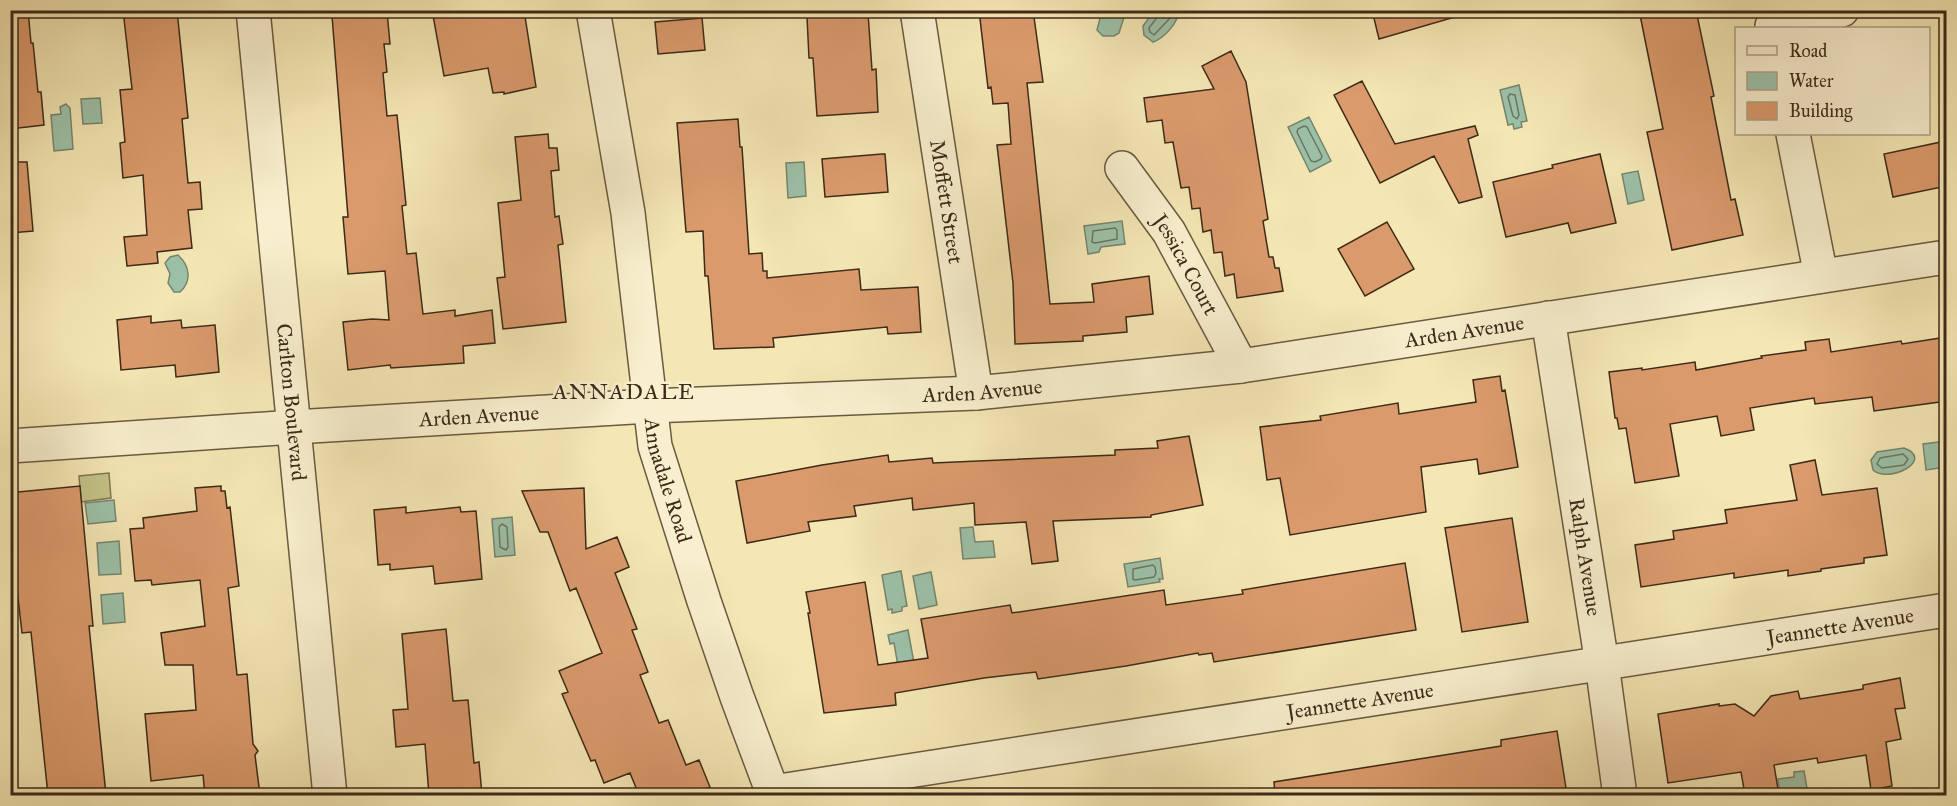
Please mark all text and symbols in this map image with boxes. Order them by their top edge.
legend [1735,27,1930,135]
text: Road [1789,40,1827,62]
text: Water [1789,70,1834,92]
text: Building [1789,100,1853,123]
street label: Moffett Street [924,138,969,266]
street label: Jessica Court [1146,207,1224,320]
street label: Arden Avenue [1402,309,1526,354]
street label: Carlton Boulevard [271,322,312,482]
street label: Arden Avenue [921,373,1044,408]
district label: ANNADALE [552,378,695,405]
street label: Arden Avenue [417,400,540,433]
street label: Annadale Road [639,416,698,547]
street label: Ralph Avenue [1563,496,1607,618]
street label: Jeannette Avenue [1763,602,1916,651]
street label: Jeannette Avenue [1283,677,1436,725]

